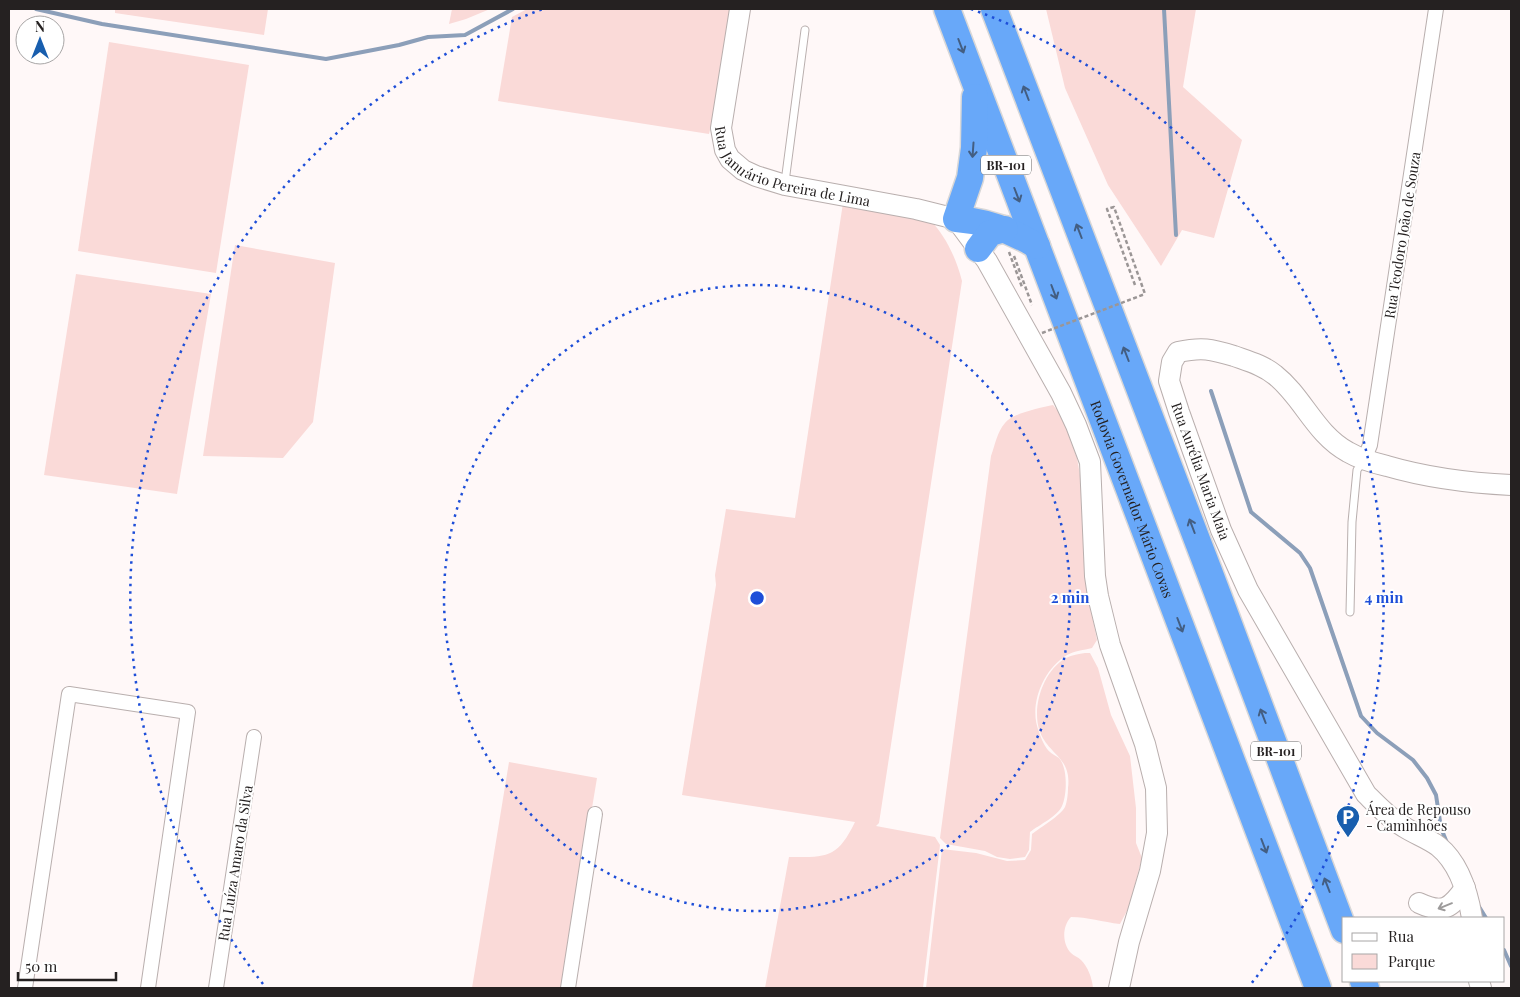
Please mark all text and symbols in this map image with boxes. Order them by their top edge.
north arrow [15,15,65,65]
text: N [35,17,45,36]
one-way arrow [957,38,966,53]
one-way arrow [1021,86,1030,101]
street label: Rua Januário Pereira de Lima [711,124,872,210]
one-way arrow [969,141,978,157]
street label: Rua Teodoro João de Souza [1379,150,1425,320]
road number: BR-101 [981,156,1031,174]
one-way arrow [1013,186,1022,202]
one-way arrow [1074,224,1083,239]
one-way arrow [1050,283,1059,299]
one-way arrow [1121,347,1130,362]
street label: Rodovia Governador Mário Covas [1087,398,1179,600]
street label: Rua Aurélia Maria Maia [1167,400,1235,542]
one-way arrow [1186,519,1196,534]
text: 2 min [1051,587,1090,607]
text: 4 min [1365,587,1404,607]
centre of rings [748,589,766,607]
one-way arrow [1176,617,1185,632]
one-way arrow [1258,709,1267,724]
road number: BR-101 [1251,741,1301,760]
street label: Rua Luíza Amaro da Silva [213,784,257,942]
place label: Área de Repouso - Caminhões [1365,800,1471,835]
parking icon: Área de Repouso - Caminhões [1335,804,1361,838]
one-way arrow [1260,838,1269,854]
one-way arrow [1322,877,1331,893]
one-way arrow [1438,902,1453,912]
legend [1342,917,1505,982]
text: Rua [1388,926,1414,946]
scale bar [18,950,115,982]
text: Parque [1388,951,1435,971]
text: 50 m [25,956,58,976]

